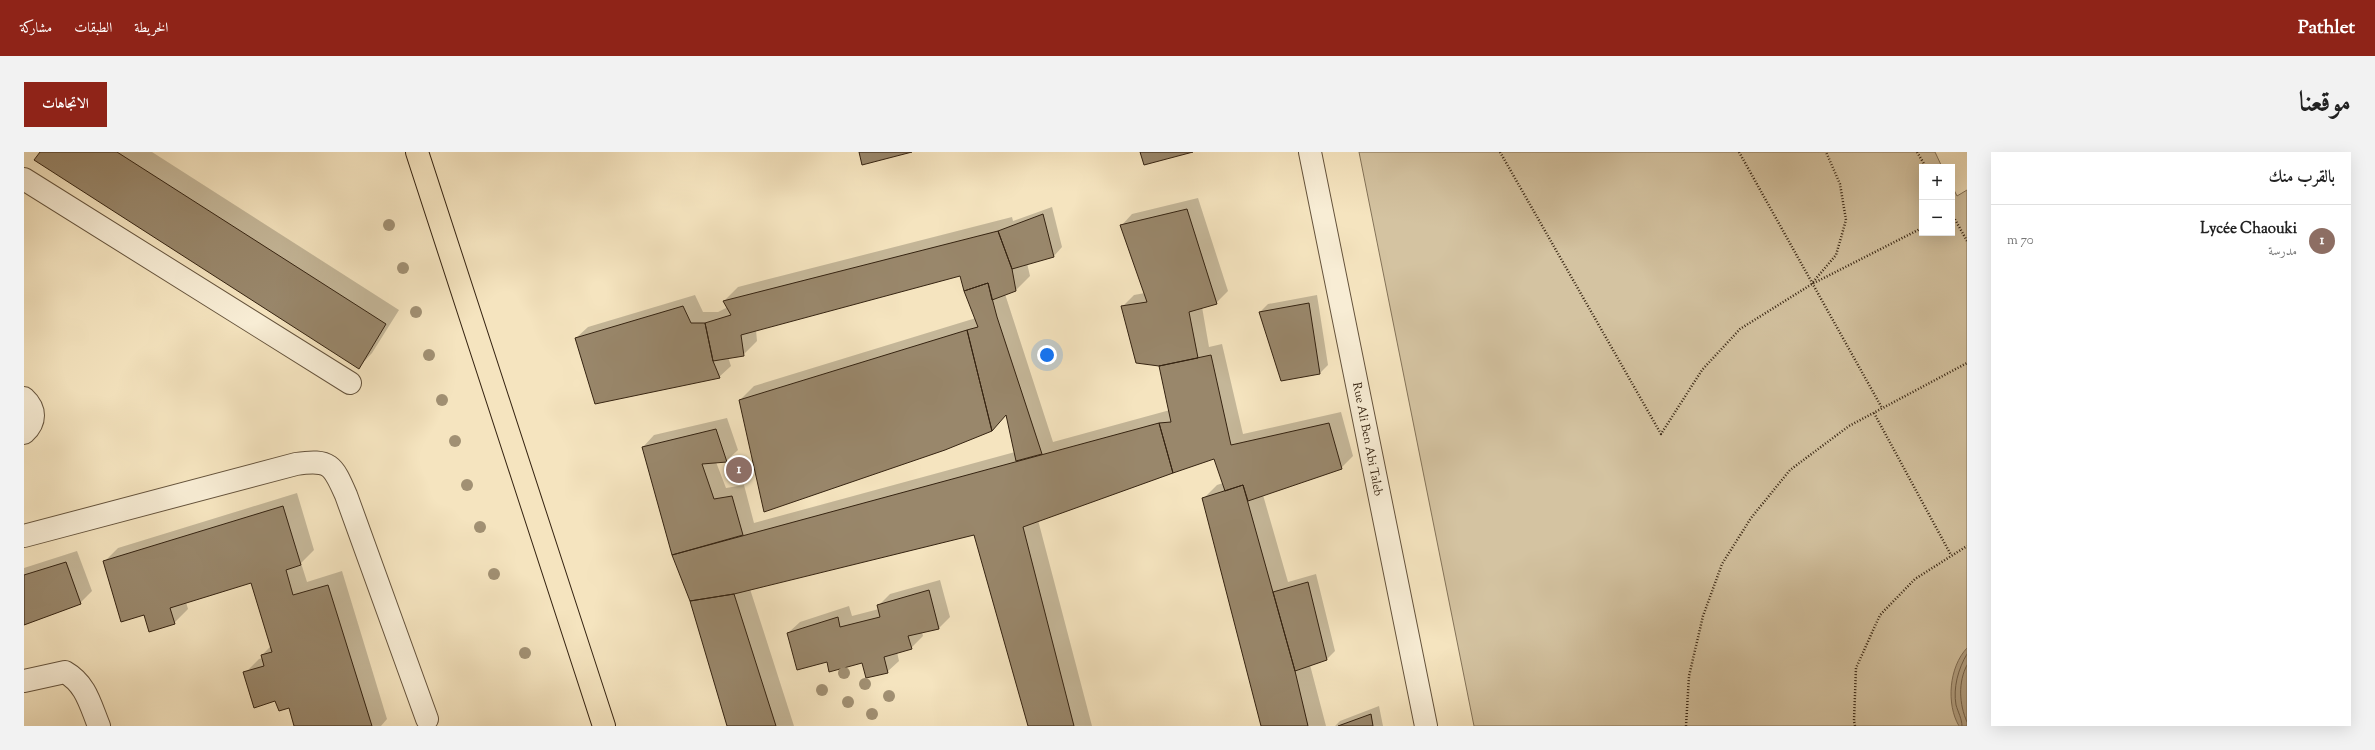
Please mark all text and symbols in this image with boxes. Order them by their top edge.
text: Pathlet [2298,15,2355,42]
text: مشاركة [20,19,52,39]
text: الطبقات [74,19,112,39]
text: الخريطة [134,19,168,39]
button: الاتجاهات [24,82,107,127]
text: موقعنا [2299,84,2351,124]
map controls [1919,164,1955,236]
button: + [1919,164,1955,200]
text: بالقرب منك [2269,166,2335,190]
button: − [1919,200,1955,236]
text: Lycée Chaouki [2200,219,2297,240]
text: 70 m [2007,232,2034,250]
text: 1 [2320,232,2324,250]
text: مدرسة [2268,243,2297,261]
your location [1037,345,1057,365]
street label: Rue Ali Ben Abi Taleb [1347,381,1387,498]
pin: 1 [726,455,752,485]

